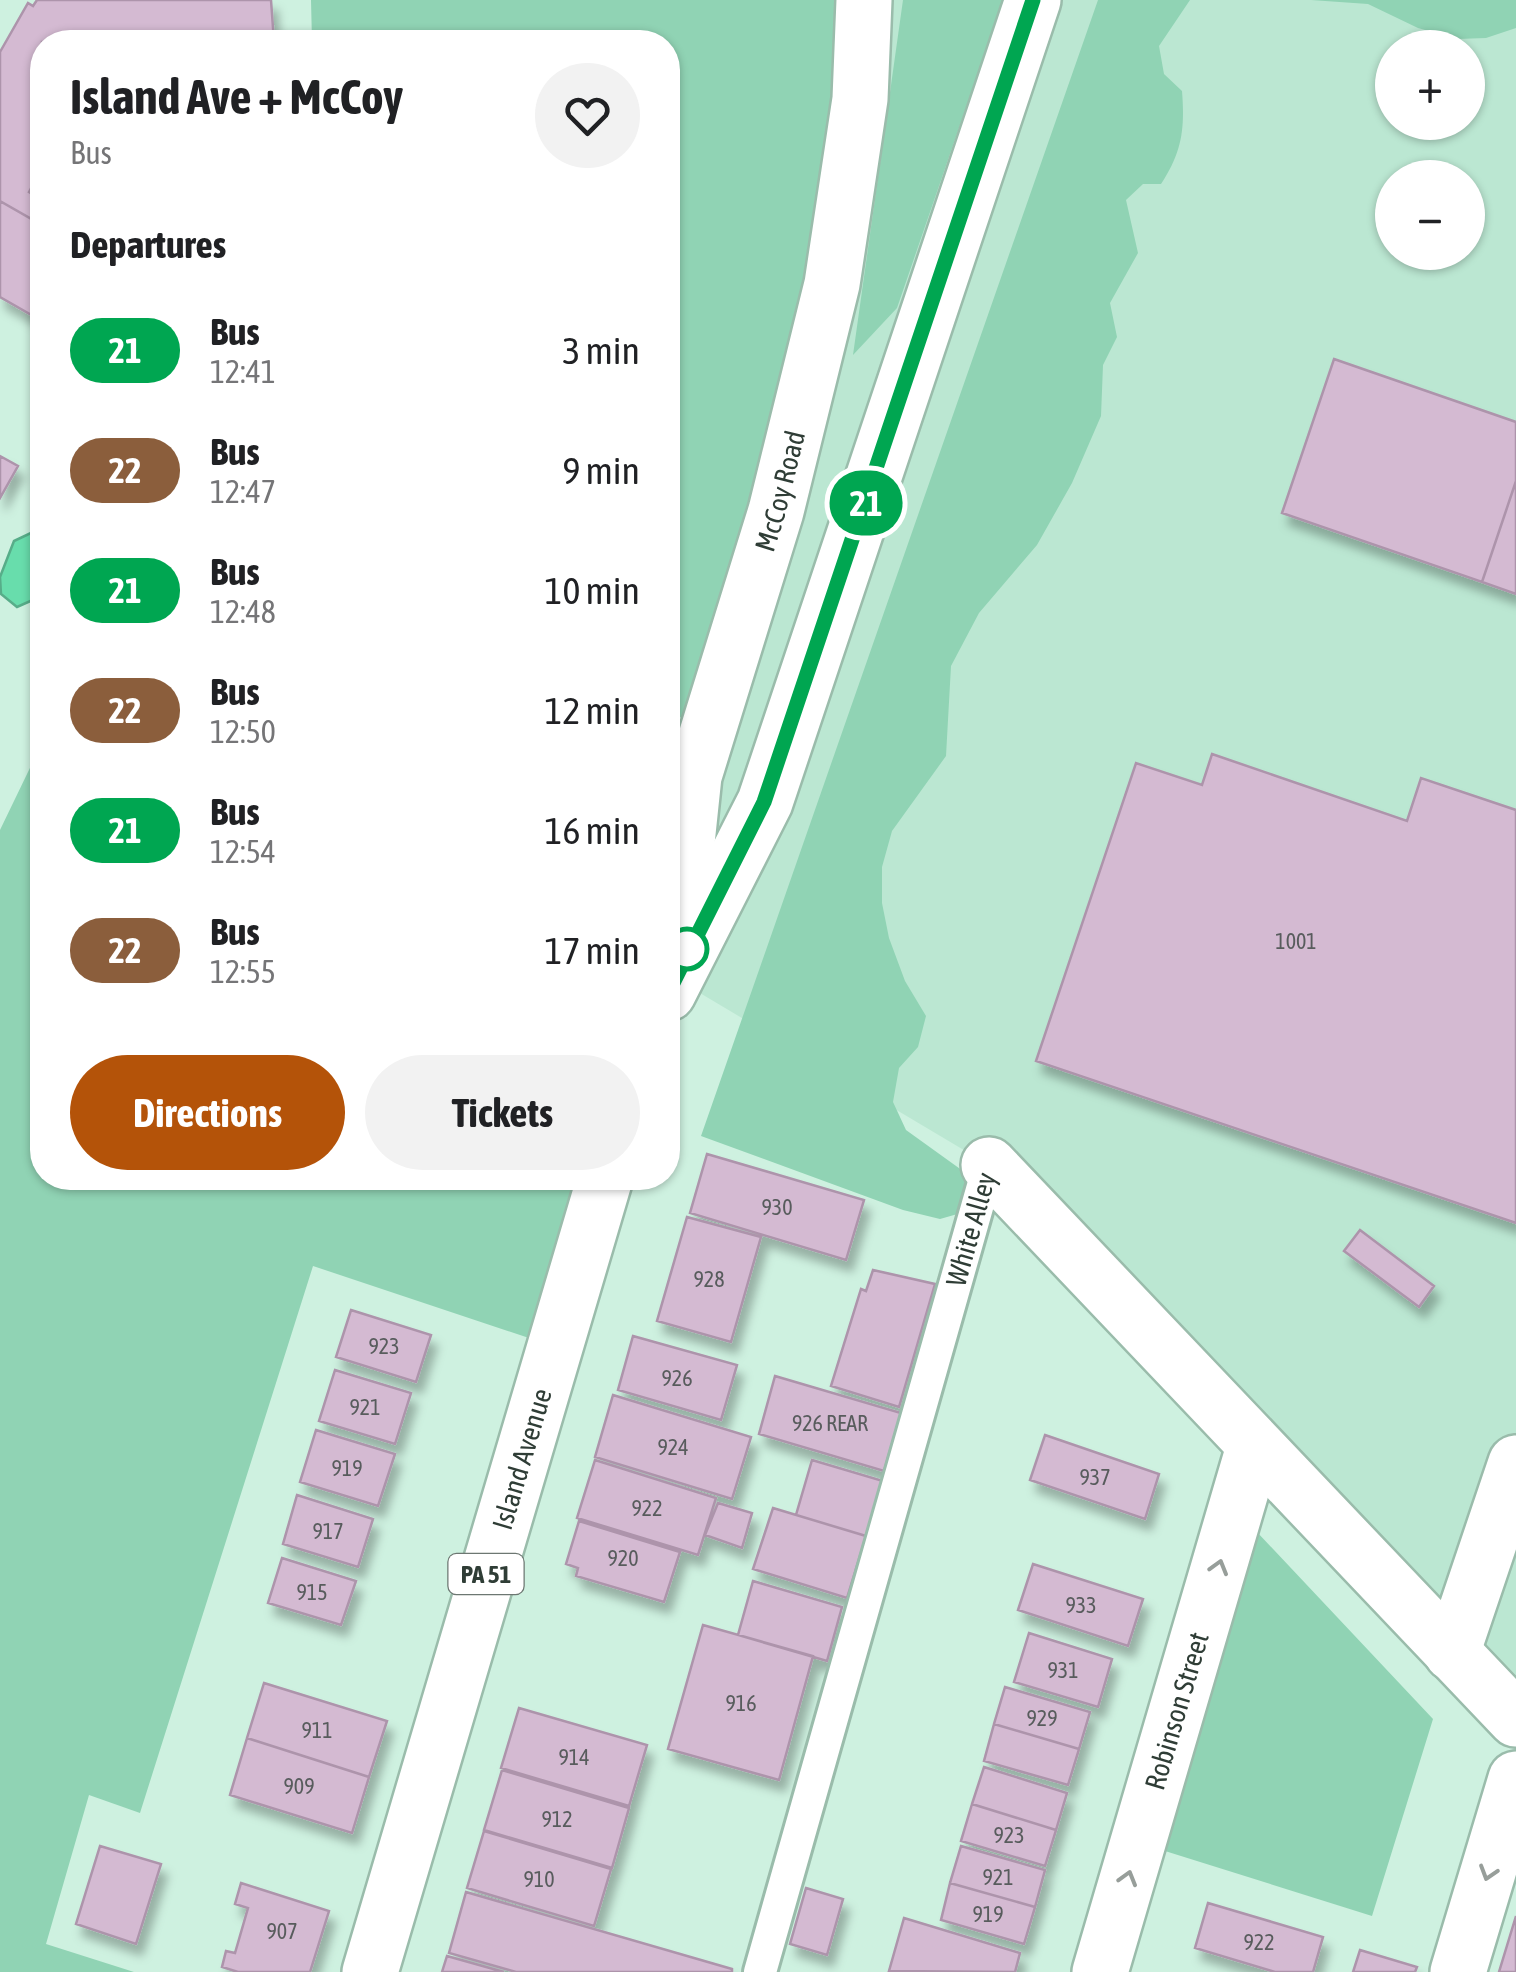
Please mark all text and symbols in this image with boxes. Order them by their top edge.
map controls [1375,30,1485,270]
button: + [1375,30,1485,140]
button: heart [535,63,640,168]
text: Island Ave + McCoy [70,69,403,124]
text: Bus [70,134,112,171]
button: − [1375,160,1485,270]
text: Departures [70,223,226,266]
text: Bus [210,310,260,353]
text: 3 min [562,329,640,372]
text: 21 [109,330,141,370]
text: 12:41 [210,353,276,390]
street label: McCoy Road [749,427,811,555]
text: Bus [210,430,260,473]
text: 9 min [562,449,640,492]
text: 22 [109,450,141,490]
line badge: 21 [821,470,911,536]
text: 12:47 [210,473,276,510]
text: 21 [850,483,882,523]
text: Bus [210,550,260,593]
text: 10 min [545,569,640,612]
text: 21 [109,570,141,610]
text: 12:48 [210,593,276,630]
text: Bus [210,670,260,713]
text: 12 min [545,689,640,732]
text: 22 [109,690,141,730]
text: 12:50 [210,713,276,750]
text: Bus [210,790,260,833]
text: 16 min [545,809,640,852]
text: 21 [109,810,141,850]
text: 12:54 [210,833,276,870]
text: Bus [210,910,260,953]
unlabelled marker [666,928,708,970]
house number: 1001 [1275,928,1317,954]
text: 17 min [545,929,640,972]
text: 22 [109,930,141,970]
text: 12:55 [210,953,276,990]
button: Directions [70,1055,345,1170]
button: Tickets [365,1055,640,1170]
street label: White Alley [939,1169,1002,1290]
house number: 930 [761,1194,793,1220]
house number: 928 [693,1266,725,1292]
house number: 923 [368,1333,400,1359]
house number: 926 [661,1365,693,1391]
street label: Island Avenue [486,1385,558,1533]
house number: 921 [349,1394,381,1420]
house number: 926 REAR [792,1410,868,1436]
house number: 924 [657,1434,689,1460]
house number: 919 [331,1455,363,1481]
house number: 937 [1079,1464,1111,1490]
house number: 922 [631,1495,663,1521]
house number: 917 [312,1518,344,1544]
house number: 920 [607,1545,639,1571]
road number: PA 51 [448,1554,524,1594]
one-way arrow [1207,1559,1228,1576]
house number: 915 [296,1579,328,1605]
house number: 933 [1065,1592,1097,1618]
street label: Robinson Street [1138,1629,1215,1793]
house number: 931 [1047,1657,1079,1683]
house number: 916 [725,1690,757,1716]
house number: 929 [1026,1705,1058,1731]
house number: 911 [301,1717,333,1743]
house number: 914 [558,1744,590,1770]
house number: 909 [283,1773,315,1799]
house number: 912 [541,1806,573,1832]
house number: 923 [993,1822,1025,1848]
one-way arrow [1479,1863,1500,1880]
house number: 921 [982,1864,1014,1890]
house number: 910 [523,1866,555,1892]
one-way arrow [1116,1870,1137,1888]
house number: 919 [972,1901,1004,1927]
house number: 907 [266,1918,298,1944]
house number: 922 [1243,1929,1275,1955]

